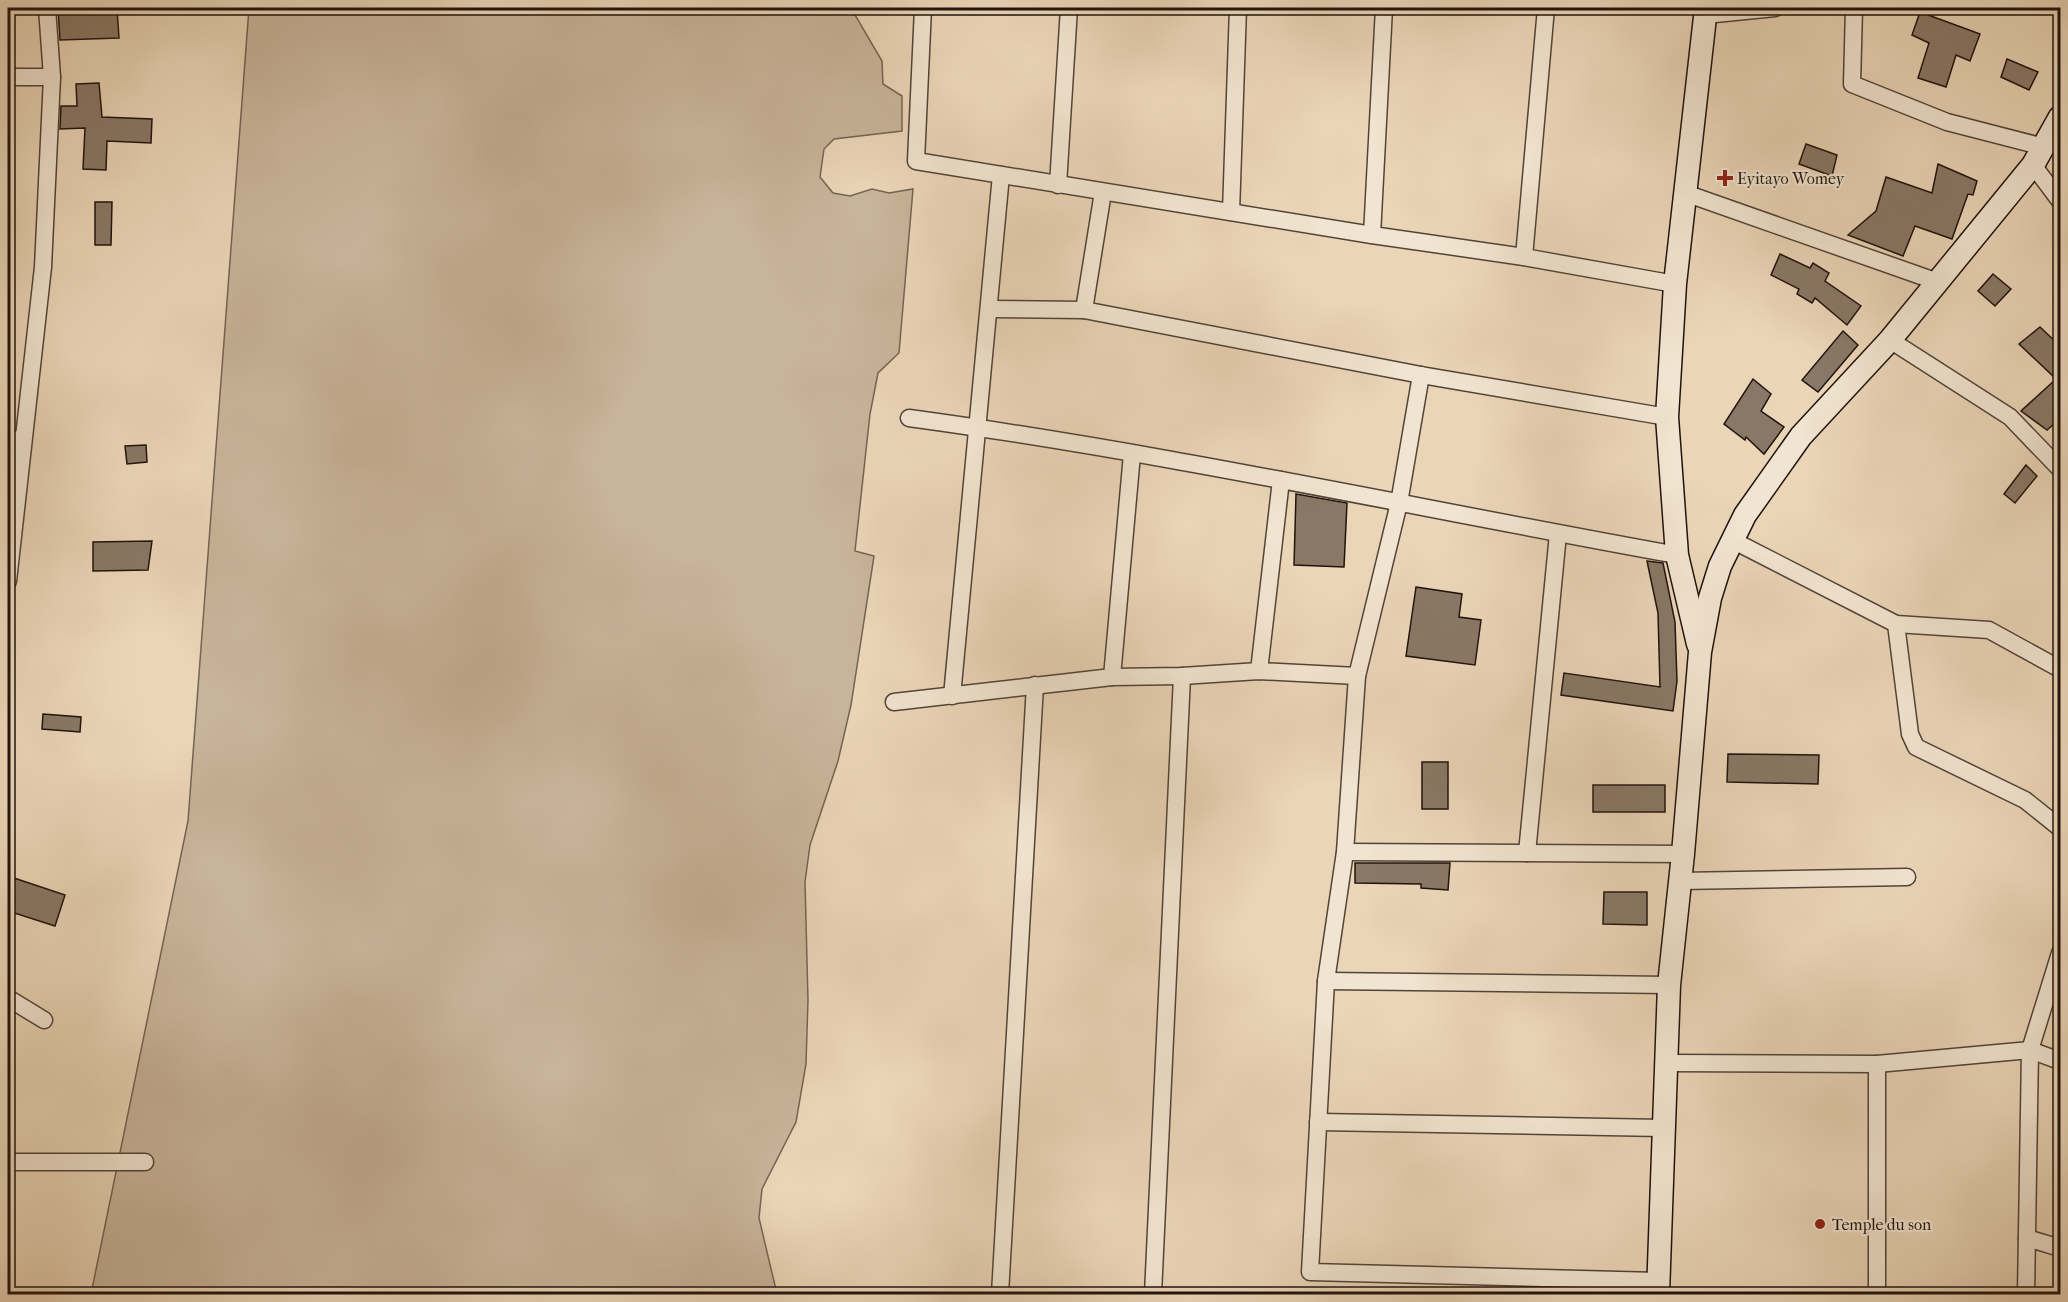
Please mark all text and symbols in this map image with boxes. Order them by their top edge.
place label: Eyitayo Womey [1737,169,1845,188]
marker: Eyitayo Womey [1718,171,1732,185]
place label: Temple du son [1832,1215,1932,1234]
marker: Temple du son [1813,1217,1827,1231]

